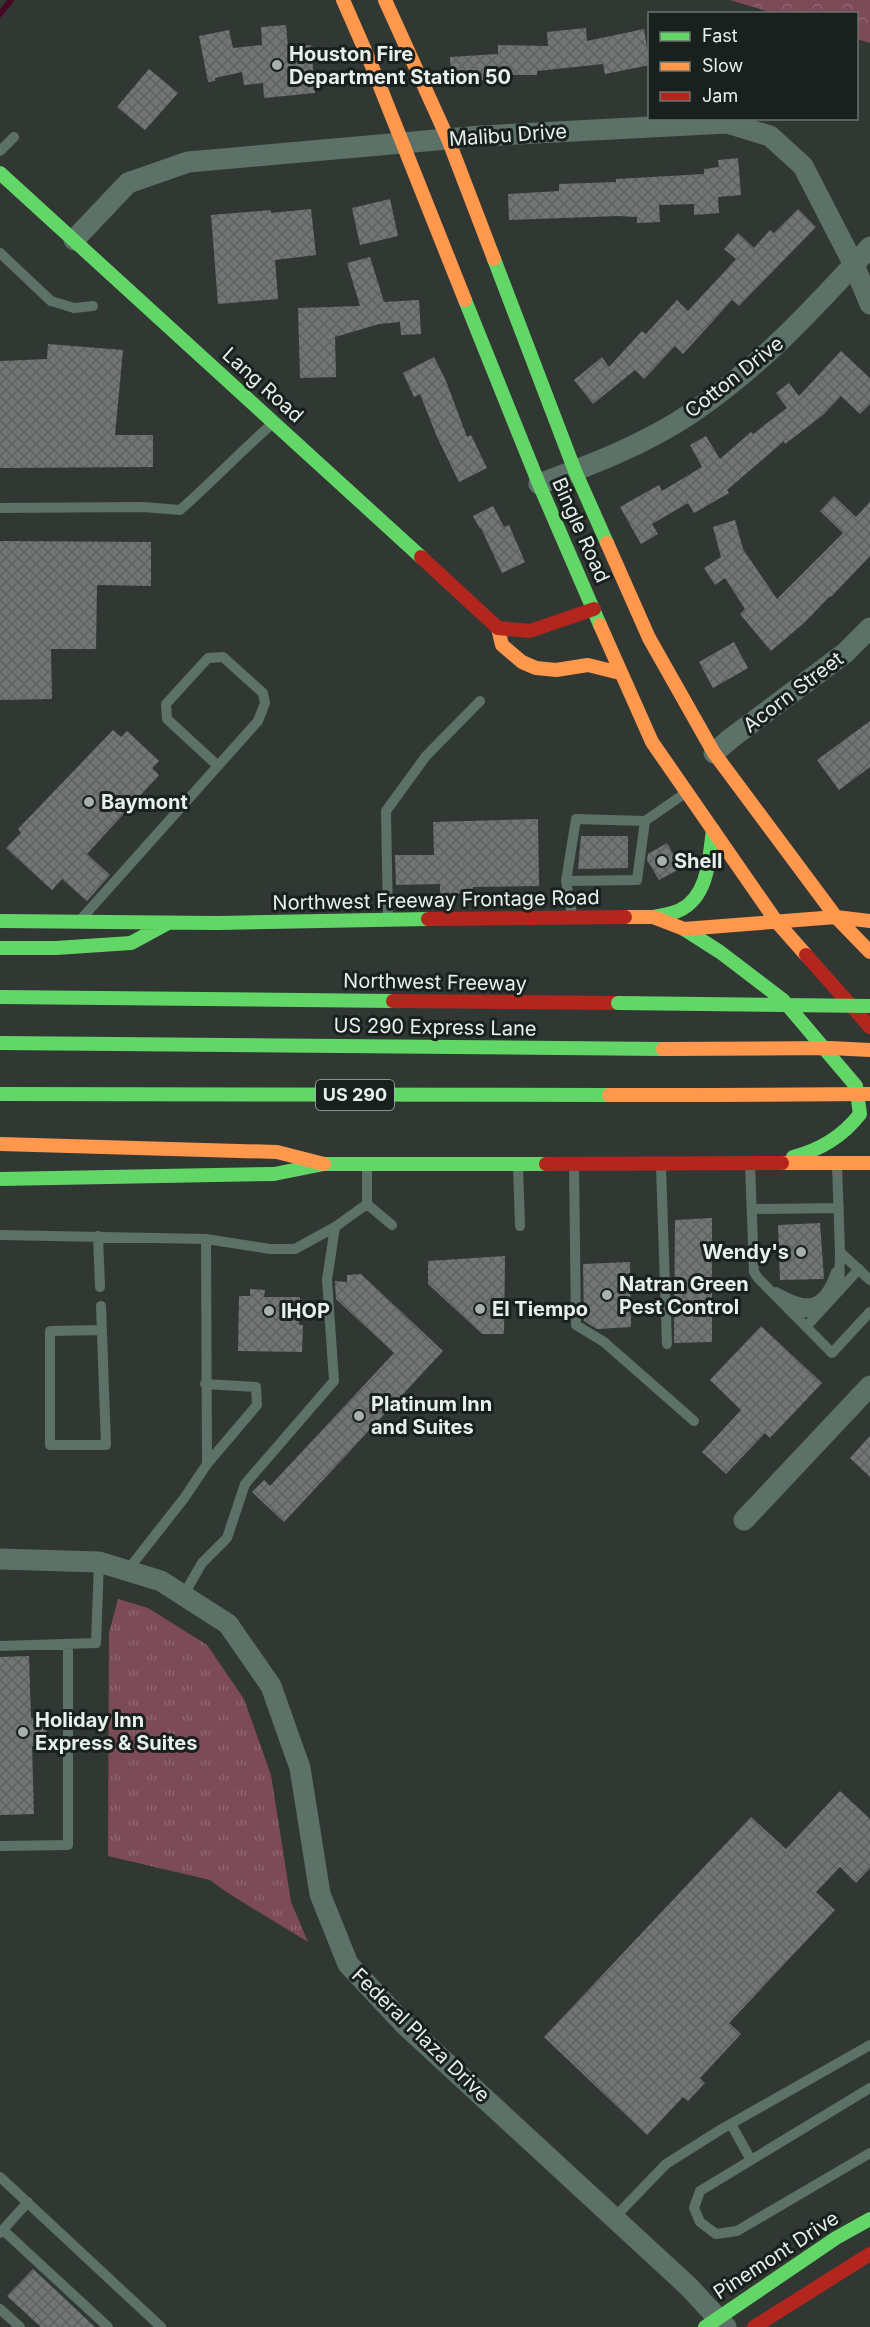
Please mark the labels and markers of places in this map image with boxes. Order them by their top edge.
place label: Houston Fire Department Station 50 [289,42,511,89]
marker: Houston Fire Department Station 50 [270,58,284,72]
place label: Baymont [101,790,188,814]
marker: Baymont [82,795,96,809]
place label: Shell [674,849,722,873]
marker: Shell [655,854,669,868]
place label: Wendy's [702,1240,789,1264]
marker: Wendy's [794,1245,808,1259]
place label: Natran Green Pest Control [619,1272,749,1319]
marker: Natran Green Pest Control [600,1288,614,1302]
place label: El Tiempo [492,1297,588,1321]
place label: IHOP [281,1299,330,1323]
marker: El Tiempo [473,1302,487,1316]
marker: IHOP [262,1304,276,1318]
place label: Platinum Inn and Suites [371,1392,492,1439]
marker: Platinum Inn and Suites [352,1409,366,1423]
place label: Holiday Inn Express & Suites [35,1708,197,1755]
marker: Holiday Inn Express & Suites [16,1725,30,1739]

